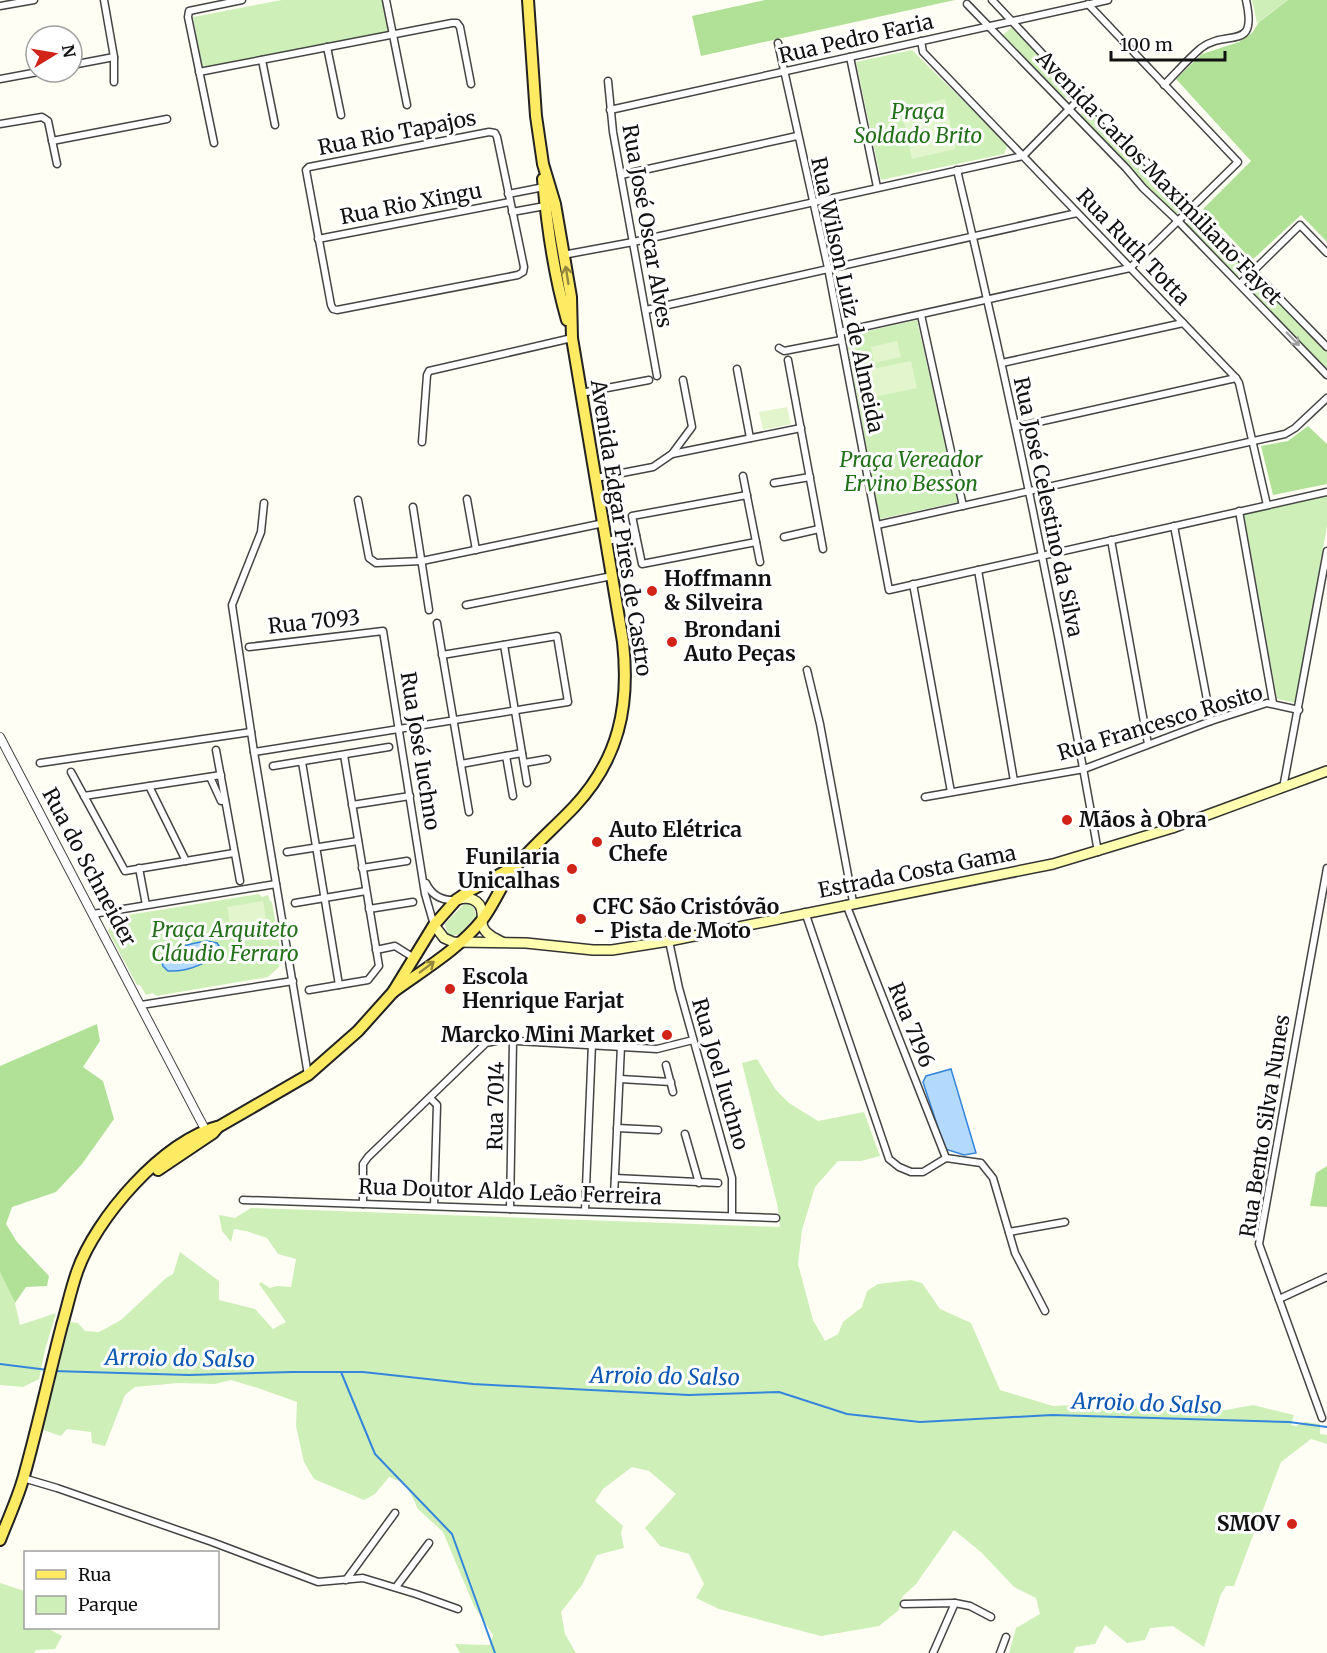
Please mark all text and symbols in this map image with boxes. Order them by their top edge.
street label: Rua Pedro Faria [776,8,936,69]
north arrow [24,24,84,84]
scale bar [1111,24,1225,62]
text: 100 m [1120,33,1173,56]
text: N [58,43,80,60]
street label: Avenida Carlos Maximiliano Fayet [1030,44,1288,310]
park label: Praça Soldado Brito [854,98,982,149]
street label: Rua Rio Tapajos [315,104,478,161]
street label: Rua José Oscar Alves [616,122,679,330]
street label: Rua Wilson Luiz de Almeida [805,155,890,435]
street label: Rua Rio Xingu [338,177,484,230]
street label: Rua Ruth Totta [1071,183,1196,311]
one-way arrow [561,266,572,286]
one-way arrow [1286,332,1300,347]
street label: Rua José Celestino da Silva [1008,374,1089,639]
street label: Avenida Edgar Pires de Castro [585,377,658,678]
park label: Praça Vereador Ervino Besson [839,446,983,497]
place label: Hoffmann & Silveira [664,565,772,616]
marker: Hoffmann & Silveira [645,584,659,598]
street label: Rua 7093 [267,603,361,640]
place label: Brondani Auto Peças [683,616,796,667]
marker: Brondani Auto Peças [665,635,679,649]
street label: Rua José Iuchno [395,670,446,832]
street label: Rua Francesco Rosito [1054,678,1266,767]
street label: Rua do Schneider [36,783,143,951]
place label: Mãos à Obra [1079,806,1207,833]
marker: Mãos à Obra [1060,813,1074,827]
place label: Auto Elétrica Chefe [608,816,742,867]
marker: Auto Elétrica Chefe [590,835,604,849]
street label: Estrada Costa Gama [816,839,1018,904]
place label: Funilaria Unicalhas [458,843,560,894]
marker: Funilaria Unicalhas [565,862,579,876]
place label: CFC São Cristóvão - Pista de Moto [593,893,779,944]
marker: CFC São Cristóvão - Pista de Moto [574,912,588,926]
park label: Praça Arquiteto Cláudio Ferraro [151,916,299,967]
one-way arrow [418,961,434,973]
place label: Escola Henrique Farjat [462,963,625,1014]
street label: Rua 7196 [882,978,941,1071]
marker: Escola Henrique Farjat [443,982,457,996]
street label: Rua Joel Iuchno [686,995,755,1153]
street label: Rua Bento Silva Nunes [1234,1012,1295,1239]
place label: Marcko Mini Market [441,1021,656,1048]
marker: Marcko Mini Market [660,1028,674,1042]
street label: Rua 7014 [481,1061,510,1151]
street label: Rua Doutor Aldo Leão Ferreira [358,1173,662,1210]
water label: Arroio do Salso [103,1343,255,1373]
water label: Arroio do Salso [588,1361,740,1391]
water label: Arroio do Salso [1070,1386,1222,1420]
place label: SMOV [1217,1510,1281,1537]
marker: SMOV [1285,1517,1299,1531]
legend [24,1551,219,1629]
text: Rua [78,1563,112,1586]
text: Parque [78,1593,138,1616]

